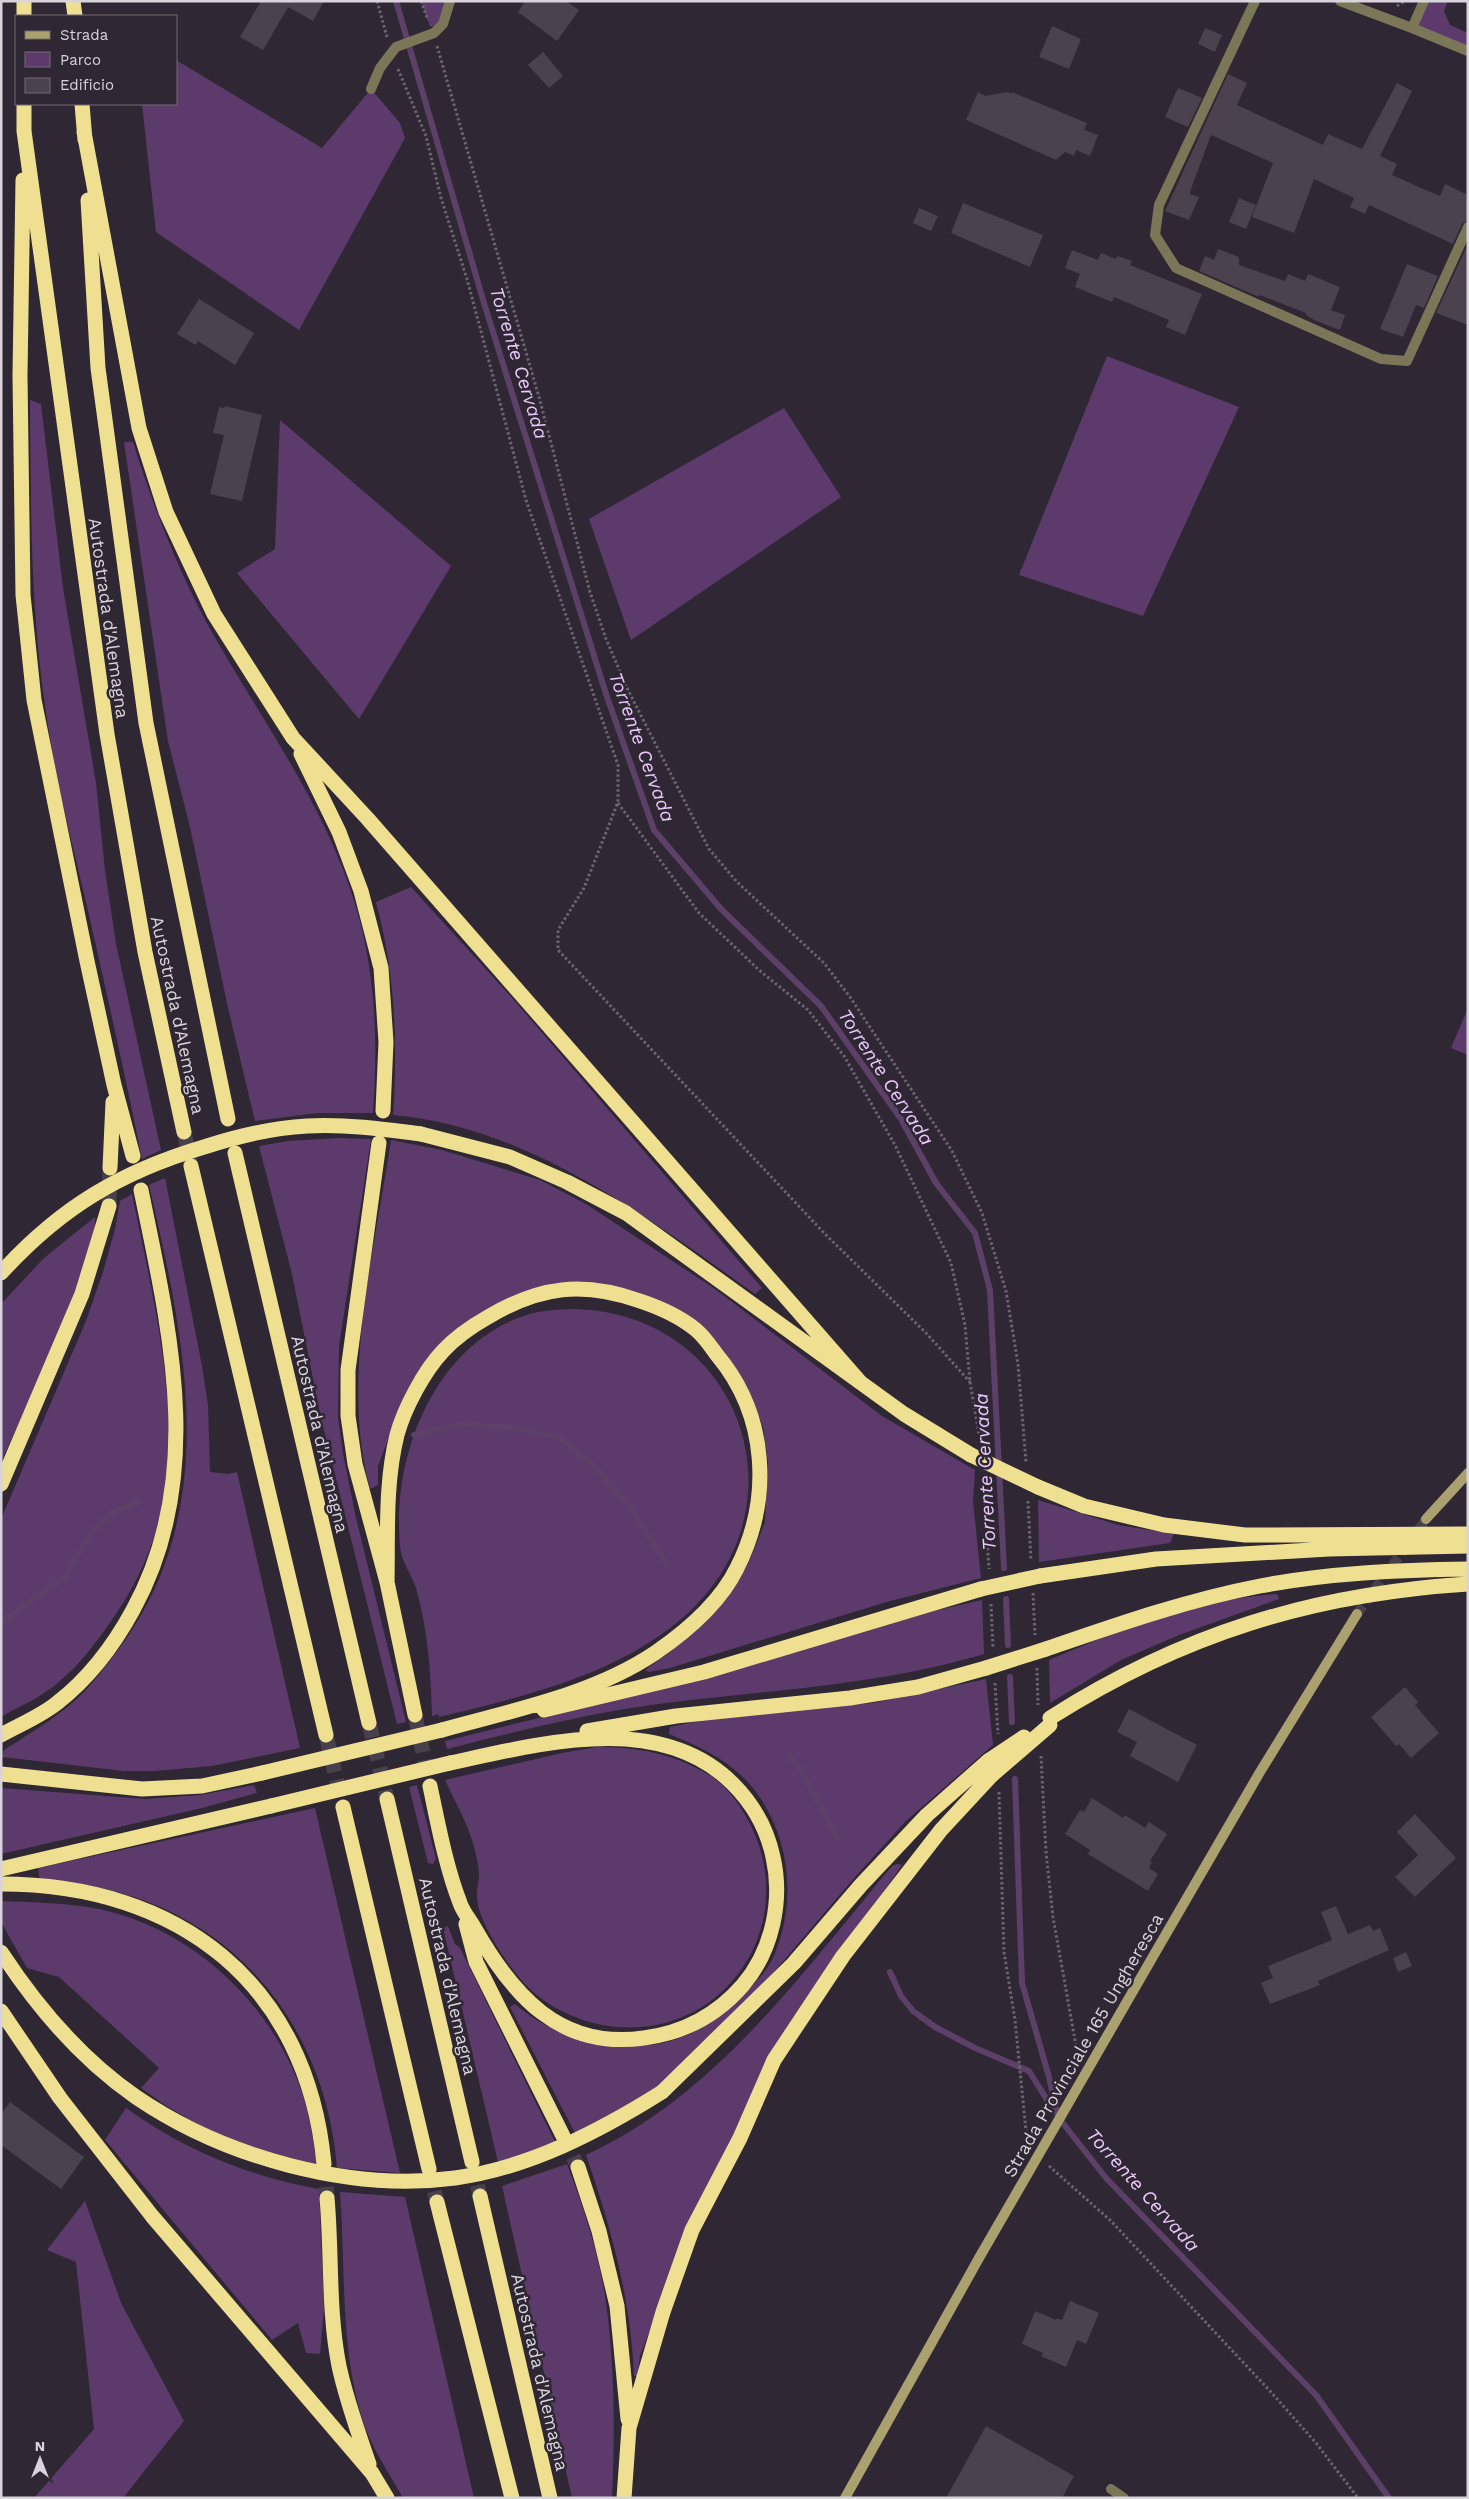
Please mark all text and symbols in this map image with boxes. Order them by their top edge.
legend [15,15,178,105]
text: Strada [60,26,109,44]
text: Parco [60,51,101,69]
text: Edificio [60,76,114,94]
water label: Torrente Cervada [485,284,553,442]
street label: Autostrada d'Alemagna [85,516,133,720]
water label: Torrente Cervada [604,669,680,825]
street label: Autostrada d'Alemagna [147,914,209,1116]
water label: Torrente Cervada [833,1004,939,1150]
street label: Autostrada d'Alemagna [287,1333,353,1535]
water label: Torrente Cervada [969,1392,1001,1552]
street label: Autostrada d'Alemagna [415,1875,481,2077]
street label: Strada Provinciale 165 Ungheresca [999,1909,1167,2181]
water label: Torrente Cervada [1082,2124,1205,2257]
street label: Autostrada d'Alemagna [507,2271,573,2473]
north arrow [15,2434,65,2484]
text: N [35,2438,45,2454]

